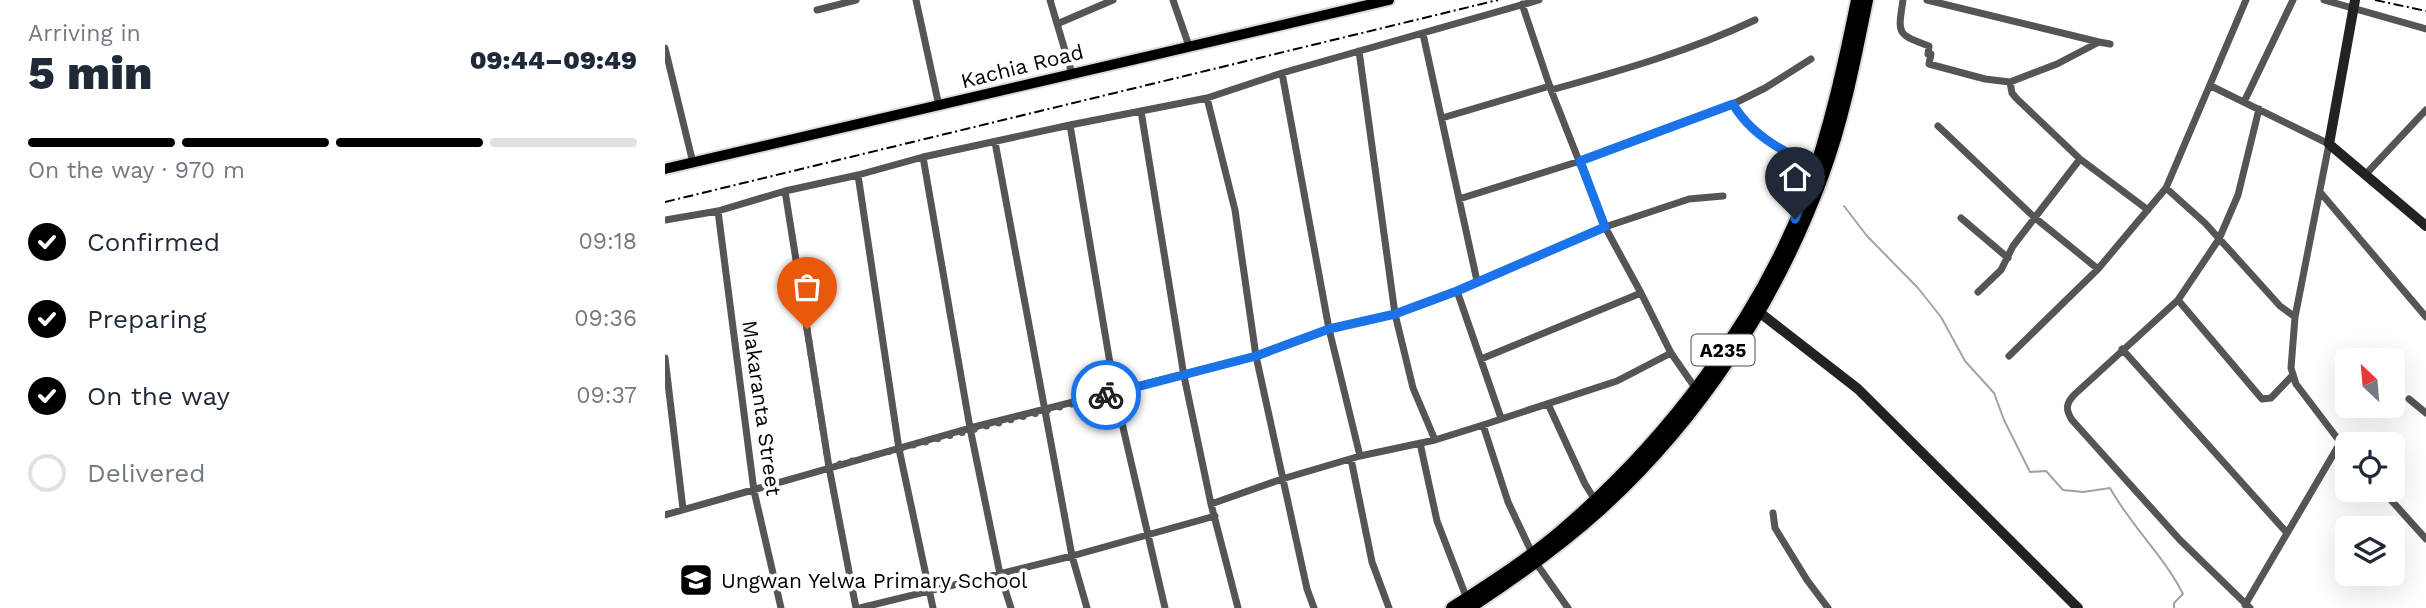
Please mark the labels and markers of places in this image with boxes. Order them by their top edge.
pin [1765,147,1825,219]
pin [777,257,837,329]
school or university icon: Ungwan Yelwa Primary School [677,561,715,599]
place label: Ungwan Yelwa Primary School [721,568,1028,593]

